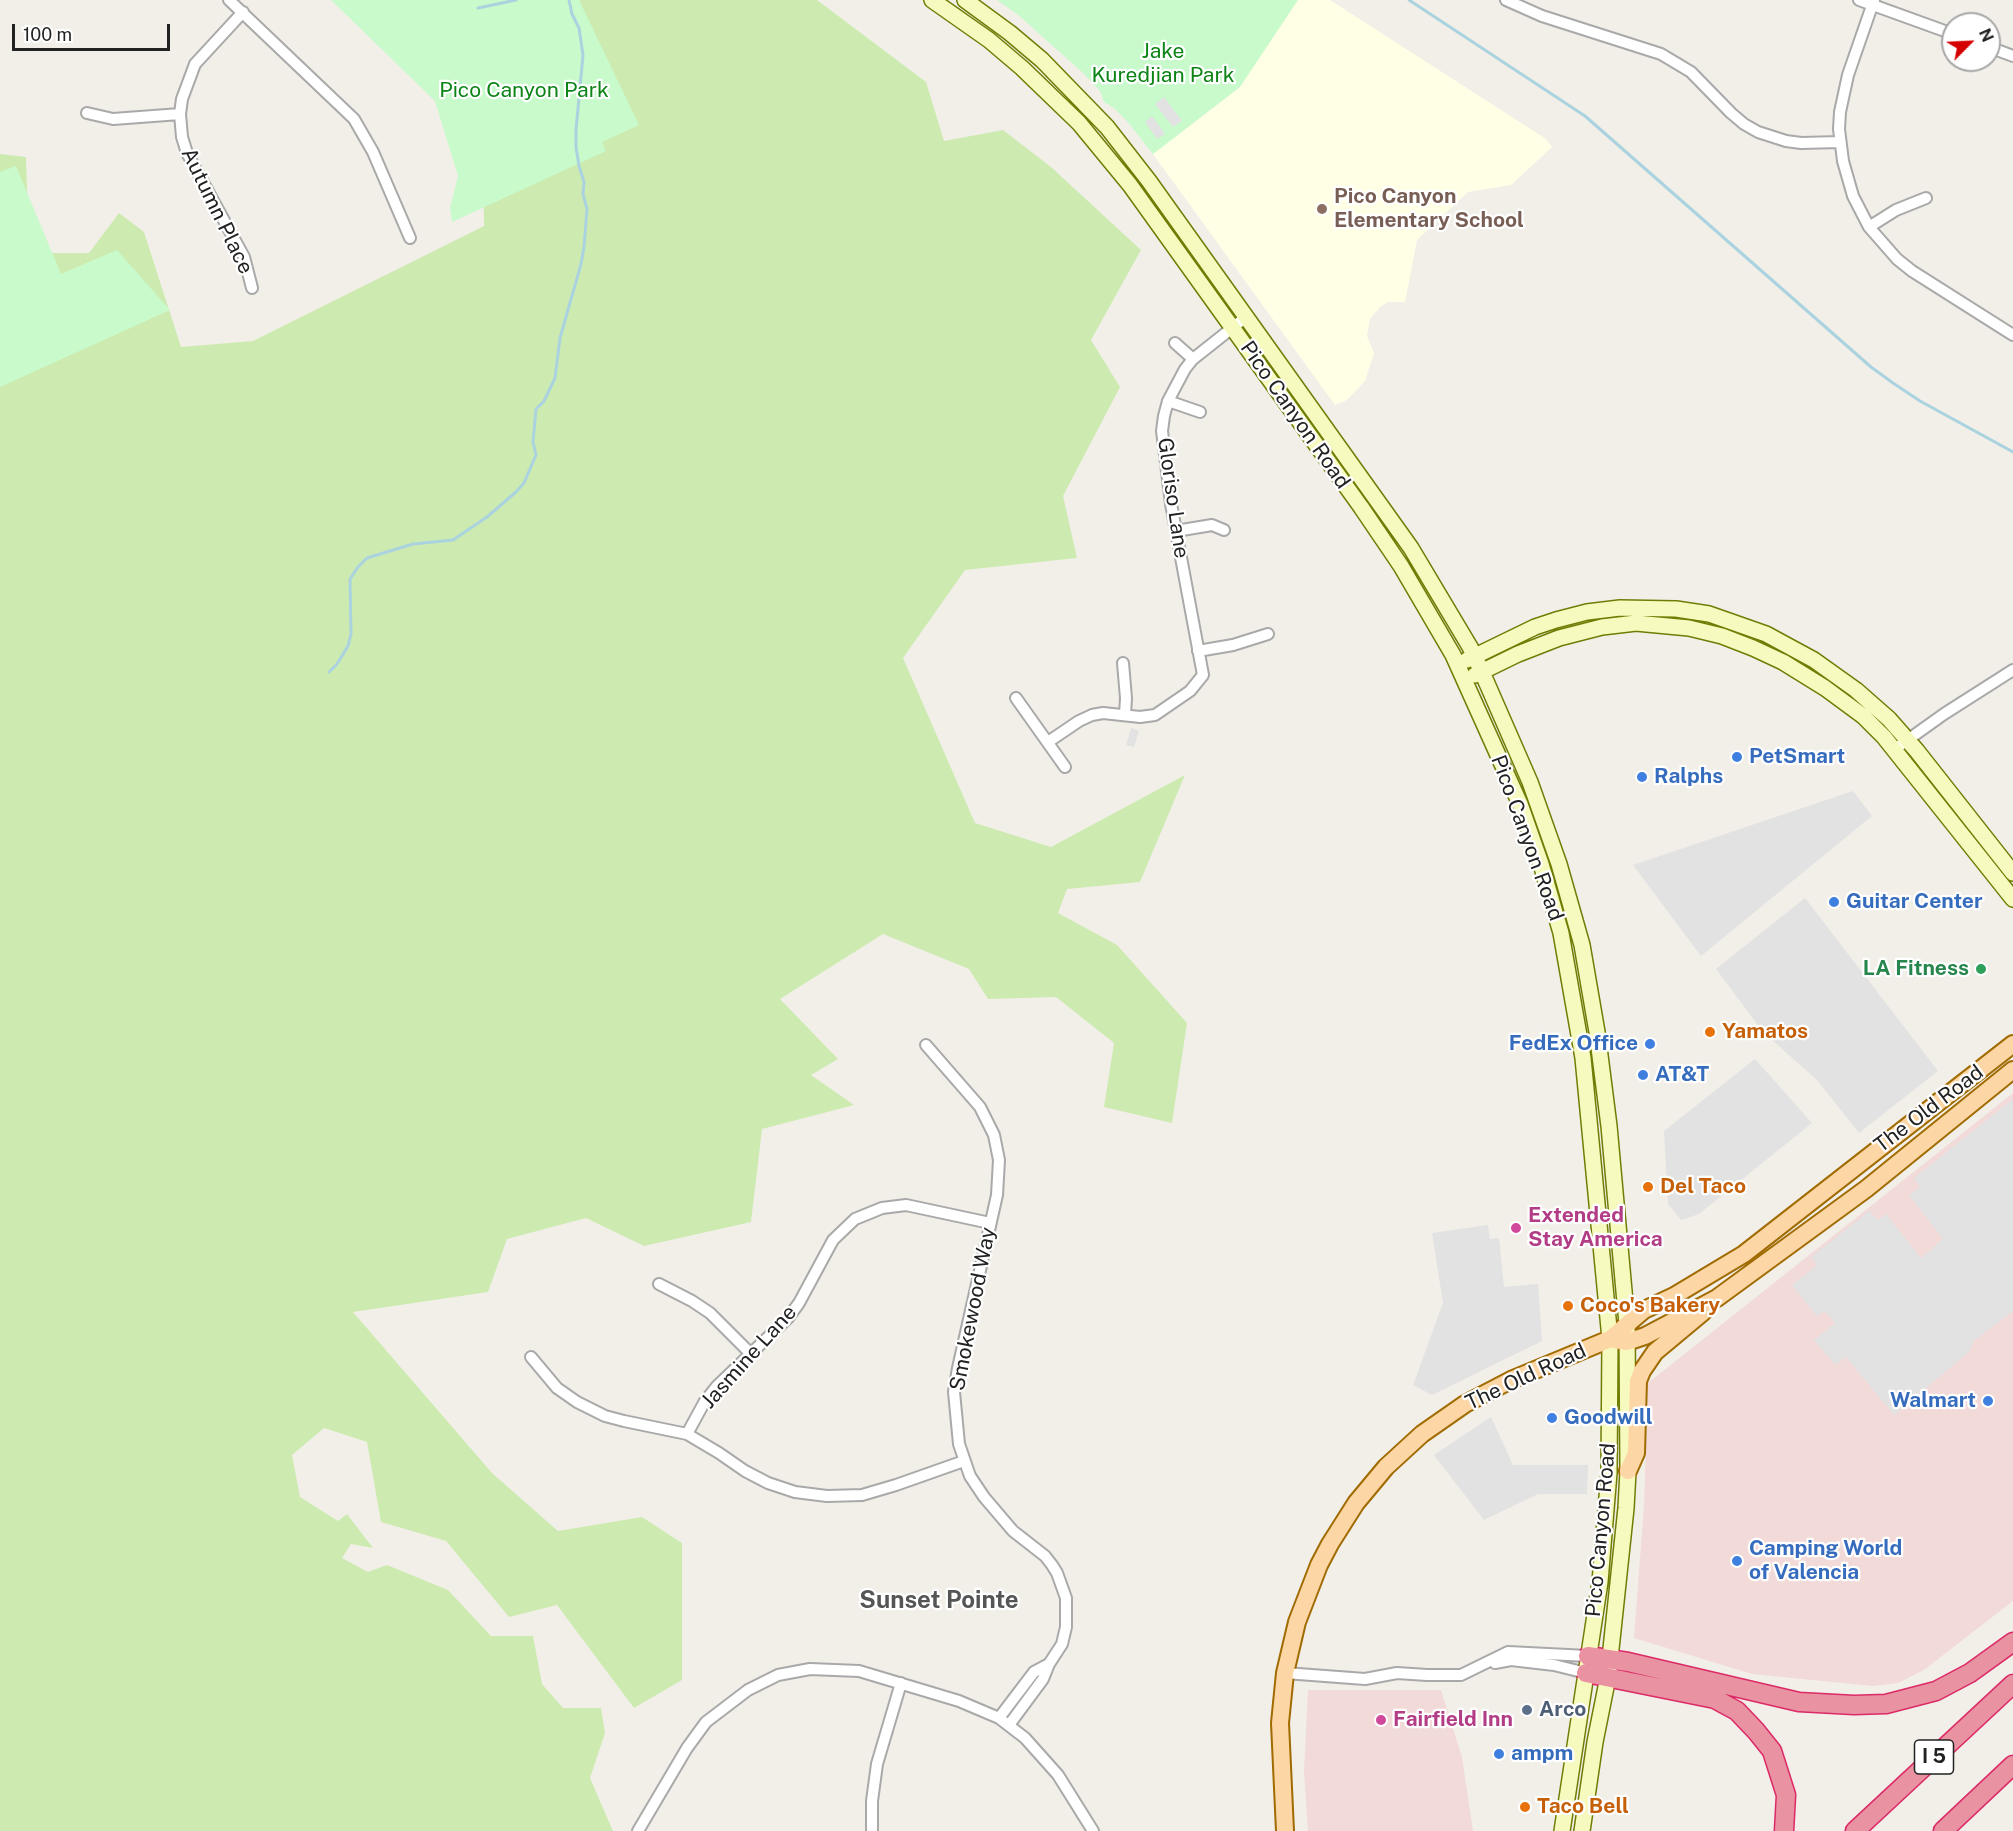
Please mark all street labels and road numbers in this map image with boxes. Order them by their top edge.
street label: Autumn Place [176,144,258,278]
street label: Pico Canyon Road [1235,336,1355,494]
street label: Gloriso Lane [1152,436,1194,560]
street label: Pico Canyon Road [1485,752,1569,924]
street label: The Old Road [1869,1060,1989,1158]
street label: Smokewood Way [945,1225,1001,1393]
street label: Jasmine Lane [696,1300,802,1414]
street label: The Old Road [1462,1338,1590,1416]
street label: Pico Canyon Road [1581,1442,1621,1618]
road number: I 5 [1914,1740,1954,1774]

